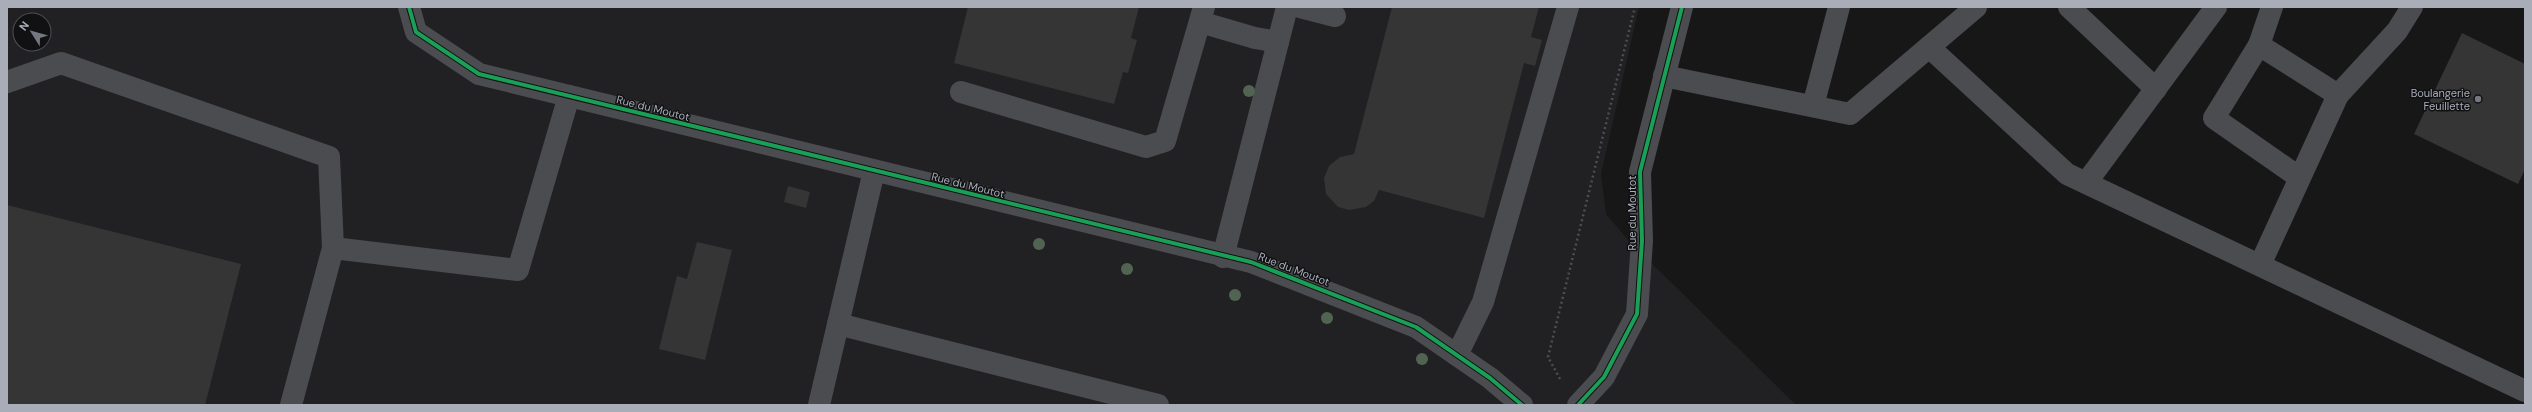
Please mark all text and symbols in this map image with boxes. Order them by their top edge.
north arrow [12,12,52,52]
text: N [16,19,32,33]
place label: Boulangerie Feuillette [2411,86,2470,113]
street label: Rue du Moutot [615,92,691,124]
marker: Boulangerie Feuillette [2473,94,2483,104]
street label: Rue du Moutot [930,169,1006,201]
street label: Rue du Moutot [1625,176,1639,251]
street label: Rue du Moutot [1256,249,1332,289]

